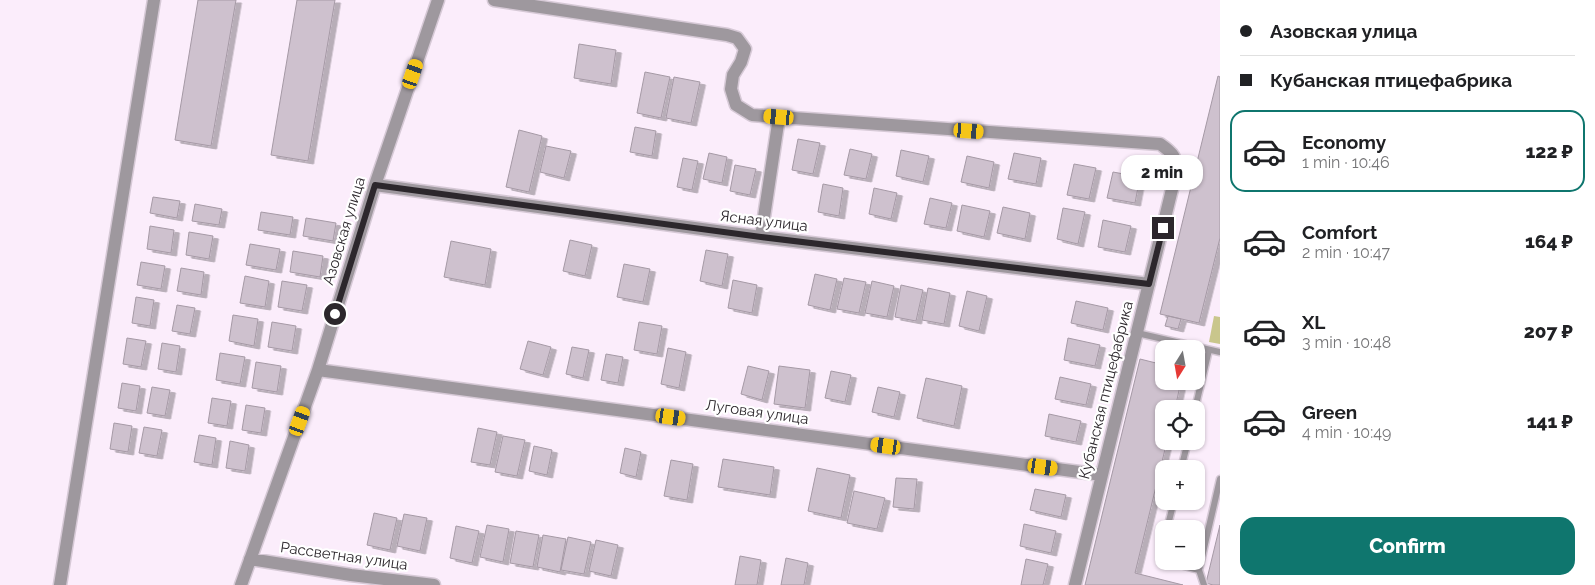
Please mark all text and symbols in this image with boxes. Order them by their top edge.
text: Азовская улица [1270,20,1417,42]
car [401,57,424,91]
text: Кубанская птицефабрика [1270,69,1512,91]
car [763,108,794,126]
car [953,122,984,140]
icon: car [1242,129,1287,174]
text: Economy [1302,131,1386,153]
text: 122 ₽ [1526,140,1573,162]
text: 1 min · 10:46 [1302,153,1390,172]
callout: 2 min [1122,156,1204,190]
text: 2 min [1141,163,1183,182]
street label: Азовская улица [319,175,369,287]
street label: Ясная улица [719,207,809,235]
route end [1152,217,1174,239]
icon: car [1242,219,1287,264]
text: Comfort [1302,221,1377,243]
text: 164 ₽ [1525,230,1573,252]
text: 2 min · 10:47 [1302,243,1390,262]
street label: Кубанская птицефабрика [1075,299,1137,481]
route start [324,303,346,325]
icon: car [1242,309,1287,354]
text: XL [1302,311,1325,333]
text: 207 ₽ [1524,320,1573,342]
text: 3 min · 10:48 [1302,333,1391,352]
north arrow [1155,340,1205,390]
map controls [1155,340,1205,570]
street label: Луговая улица [704,396,810,428]
icon: car [1242,399,1287,444]
button: locate [1155,400,1205,450]
text: Green [1302,401,1357,423]
car [287,404,312,438]
car [655,407,686,427]
text: 141 ₽ [1527,410,1573,432]
text: 4 min · 10:49 [1302,423,1391,442]
car [870,436,901,456]
car [1027,457,1058,477]
button: + [1155,460,1205,510]
button: Confirm [1240,517,1575,575]
button: − [1155,520,1205,570]
street label: Рассветная улица [279,538,409,574]

